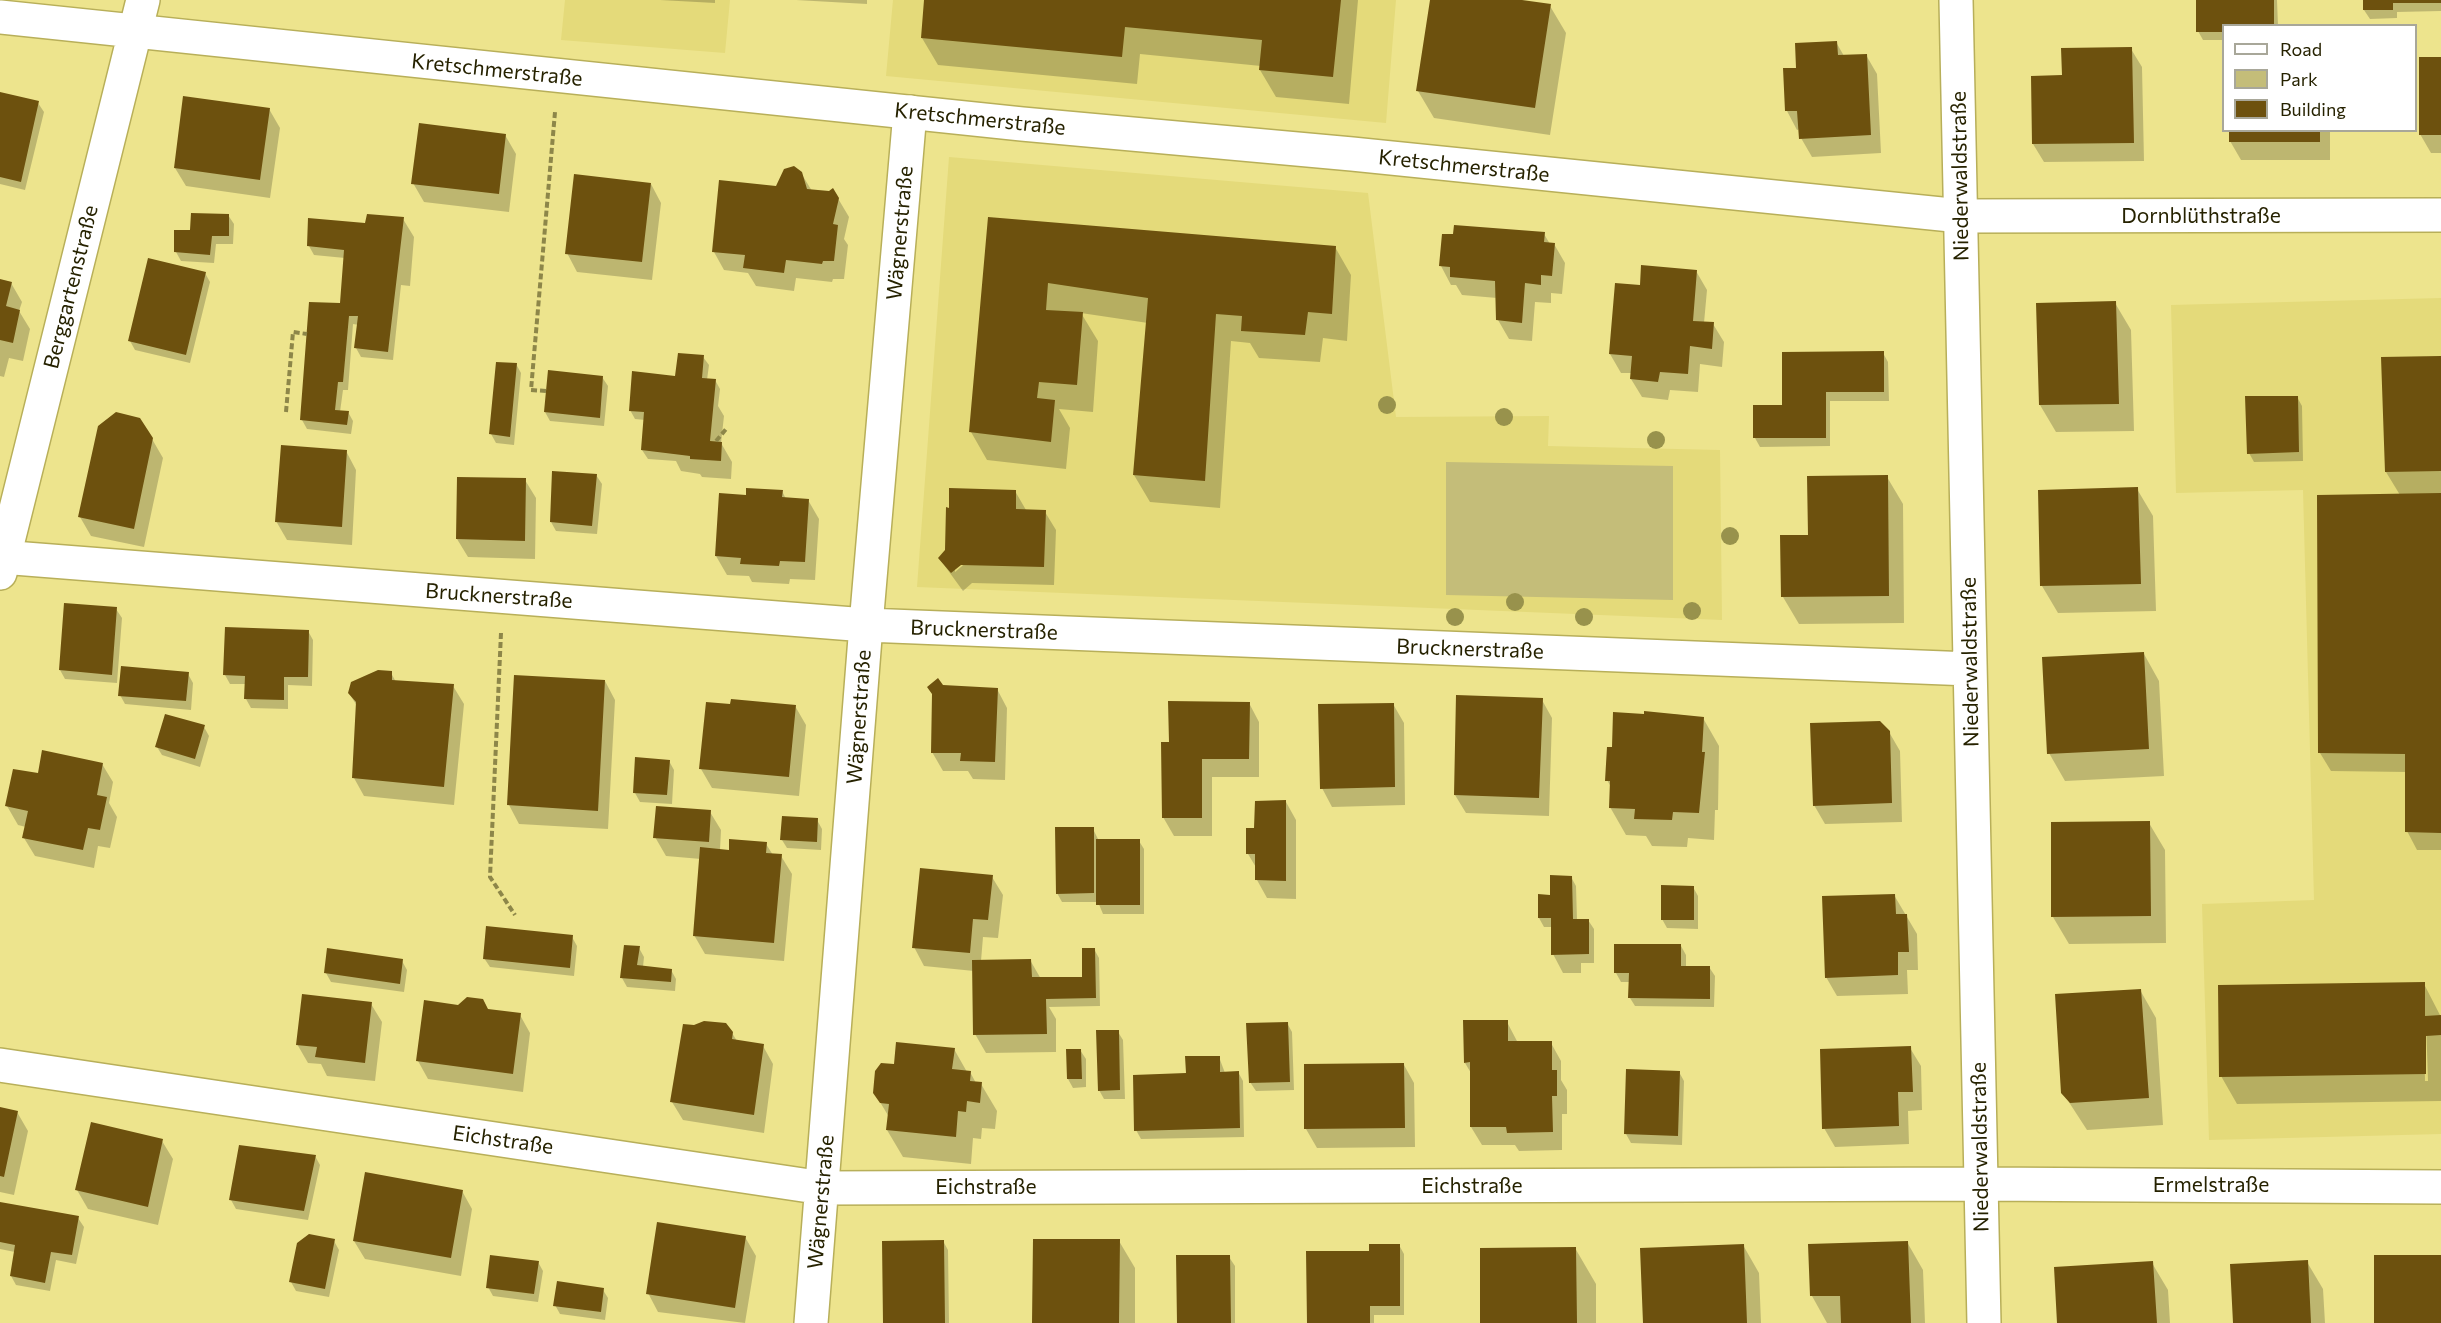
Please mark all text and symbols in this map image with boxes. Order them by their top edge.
legend [2222,24,2417,132]
text: Road [2280,38,2322,60]
street label: Kretschmerstraße [410,48,584,92]
text: Park [2280,68,2318,90]
street label: Niederwaldstraße [1946,91,1974,261]
street label: Kretschmerstraße [893,97,1067,141]
text: Building [2280,98,2346,120]
street label: Kretschmerstraße [1377,144,1551,188]
street label: Wägnerstraße [882,165,918,301]
street label: Berggartenstraße [38,203,104,371]
street label: Dornblüthstraße [2121,203,2281,229]
street label: Niederwaldstraße [1956,577,1984,747]
street label: Brucknerstraße [424,578,574,614]
street label: Brucknerstraße [910,615,1058,645]
street label: Brucknerstraße [1396,634,1544,664]
street label: Wägnerstraße [842,649,876,785]
street label: Niederwaldstraße [1966,1062,1994,1232]
street label: Eichstraße [451,1120,555,1160]
street label: Wägnerstraße [803,1134,839,1270]
street label: Ermelstraße [2153,1172,2269,1198]
street label: Eichstraße [1421,1173,1523,1199]
street label: Eichstraße [935,1174,1037,1200]

